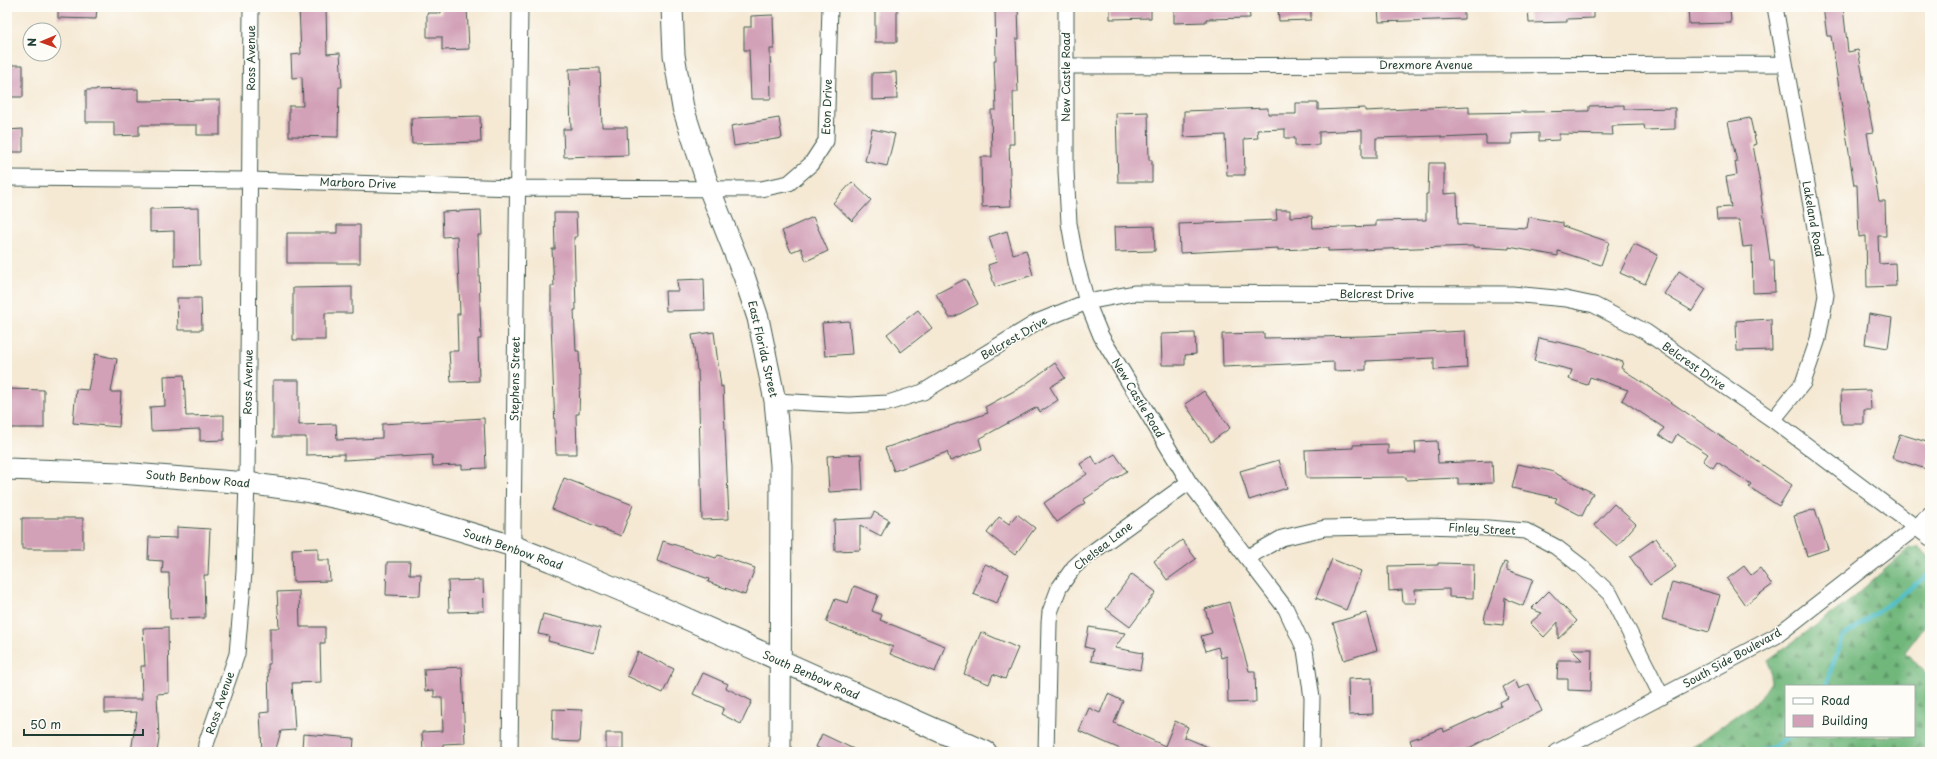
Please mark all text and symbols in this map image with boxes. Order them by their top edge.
north arrow [22,22,62,62]
street label: Ross Avenue [242,25,259,91]
street label: New Castle Road [1057,32,1074,122]
text: N [23,37,40,47]
street label: Drexmore Avenue [1379,56,1473,73]
street label: Eton Drive [817,79,836,135]
street label: Marboro Drive [319,173,397,192]
street label: Lakeland Road [1798,179,1829,258]
street label: Belcrest Drive [1340,285,1414,302]
street label: East Florida Street [744,299,783,399]
street label: Belcrest Drive [977,312,1050,364]
street label: Stephens Street [505,336,524,421]
street label: Belcrest Drive [1659,337,1730,394]
street label: Ross Avenue [238,349,257,415]
street label: New Castle Road [1108,355,1169,441]
street label: South Benbow Road [145,465,251,492]
street label: Chelsea Lane [1070,517,1136,574]
street label: Finley Street [1448,518,1517,539]
street label: South Benbow Road [461,523,565,574]
street label: South Side Boulevard [1679,623,1784,692]
street label: South Benbow Road [760,646,862,704]
street label: Ross Avenue [201,669,238,737]
legend [1785,685,1915,737]
text: Road [1821,691,1850,709]
scale bar [24,711,143,737]
text: Building [1821,711,1868,729]
text: 50 m [30,715,61,733]

